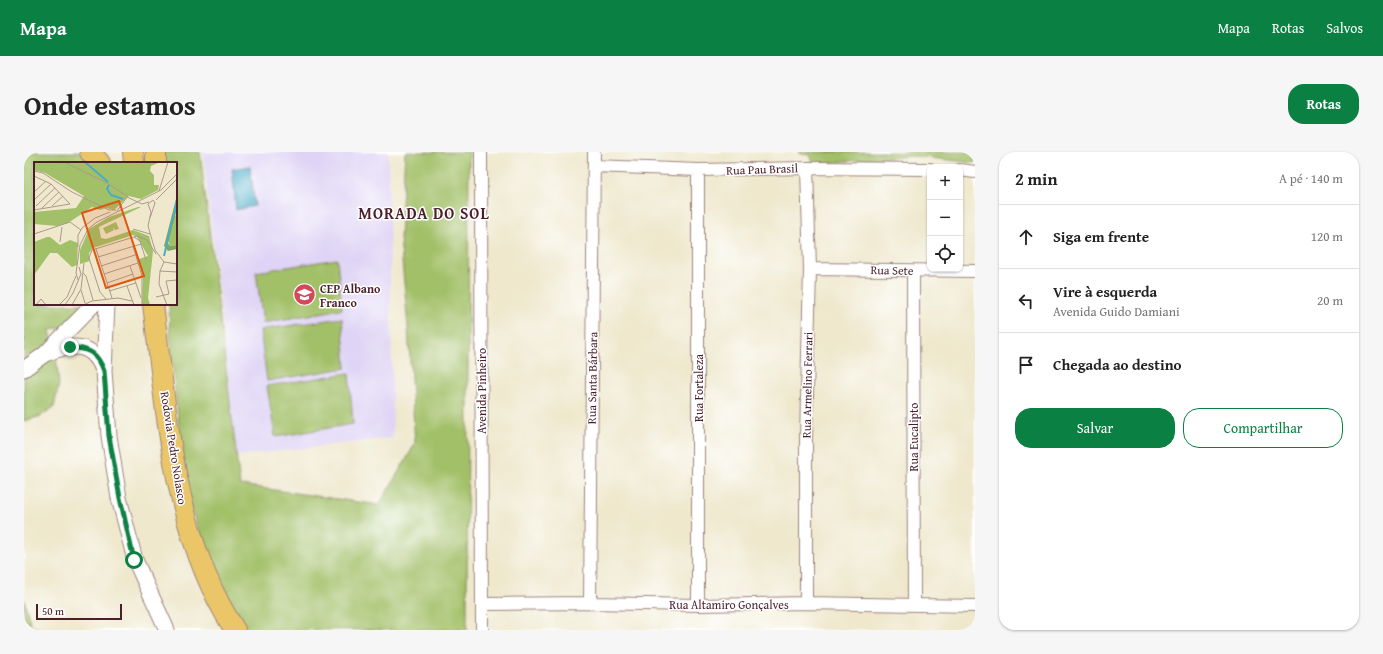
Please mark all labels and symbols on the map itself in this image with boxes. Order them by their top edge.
street label: Rua Pau Brasil [726,159,799,179]
inset map [34,162,177,305]
district label: MORADA DO SOL [358,201,490,225]
street label: Rua Sete [870,261,914,279]
place label: CEP Albano Franco [320,280,381,311]
school or university icon: CEP Albano Franco [292,282,318,308]
street label: Rua Santa Bárbara [583,331,601,424]
street label: Rua Armelino Ferrari [798,331,816,438]
route end [61,338,79,356]
street label: Avenida Pinheiro [473,348,490,434]
street label: Rua Fortaleza [690,354,707,422]
street label: Rodovia Pedro Nolasco [157,390,191,506]
street label: Rua Eucalipto [905,403,922,471]
route start [125,551,143,569]
street label: Rua Altamiro Gonçalves [669,596,789,613]
scale bar [36,602,122,621]

